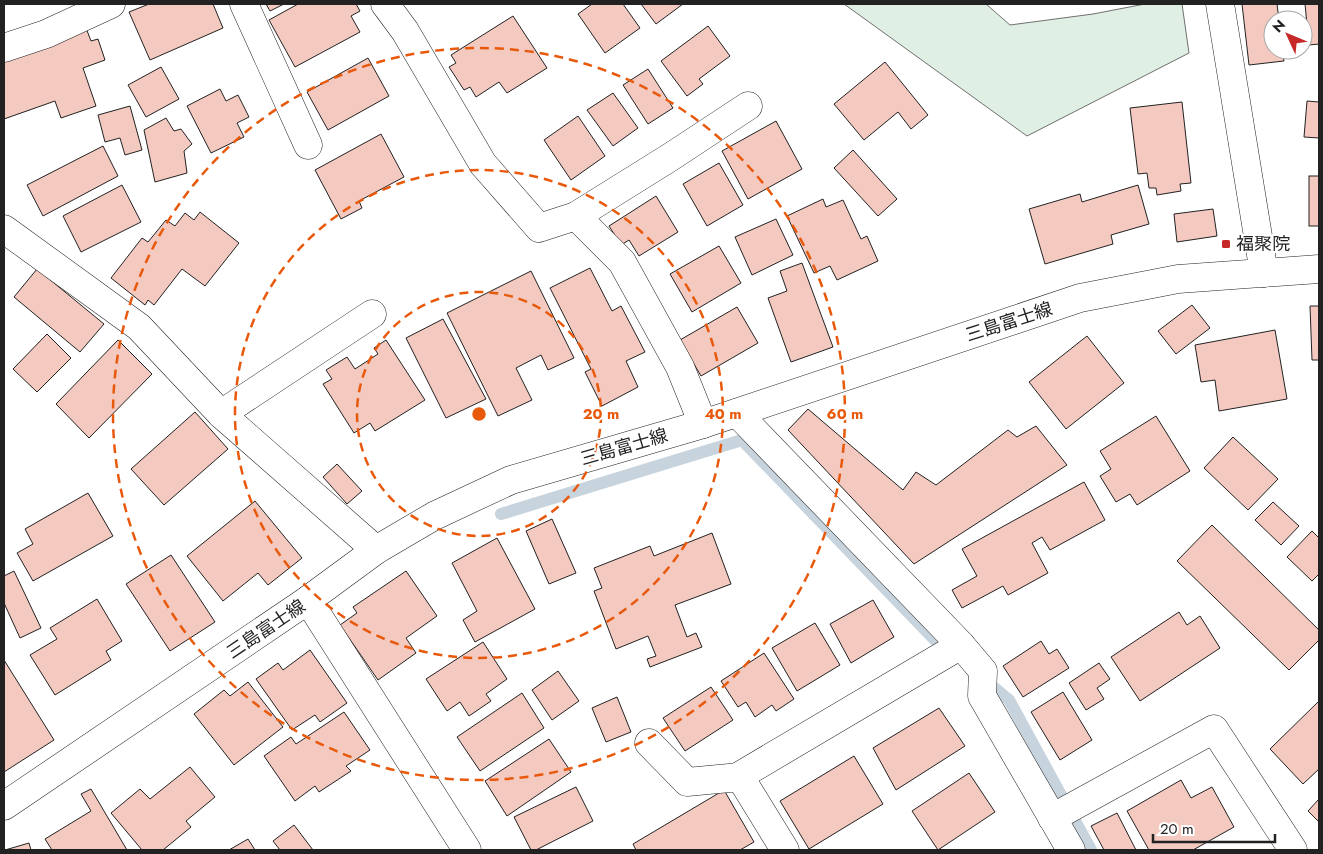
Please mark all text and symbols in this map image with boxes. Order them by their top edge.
north arrow [1263,10,1313,60]
text: N [1268,15,1290,37]
place label: 福聚院 [1236,231,1290,257]
marker: 福聚院 [1220,238,1232,250]
street label: 三島富士線 [962,296,1056,348]
text: 20 m [583,403,619,425]
text: 40 m [704,403,742,425]
text: 60 m [827,403,863,425]
centre of rings [470,405,488,423]
street label: 三島富士線 [577,422,671,472]
street label: 三島富士線 [221,593,311,665]
scale bar [1153,812,1276,844]
text: 20 m [1160,818,1194,840]

